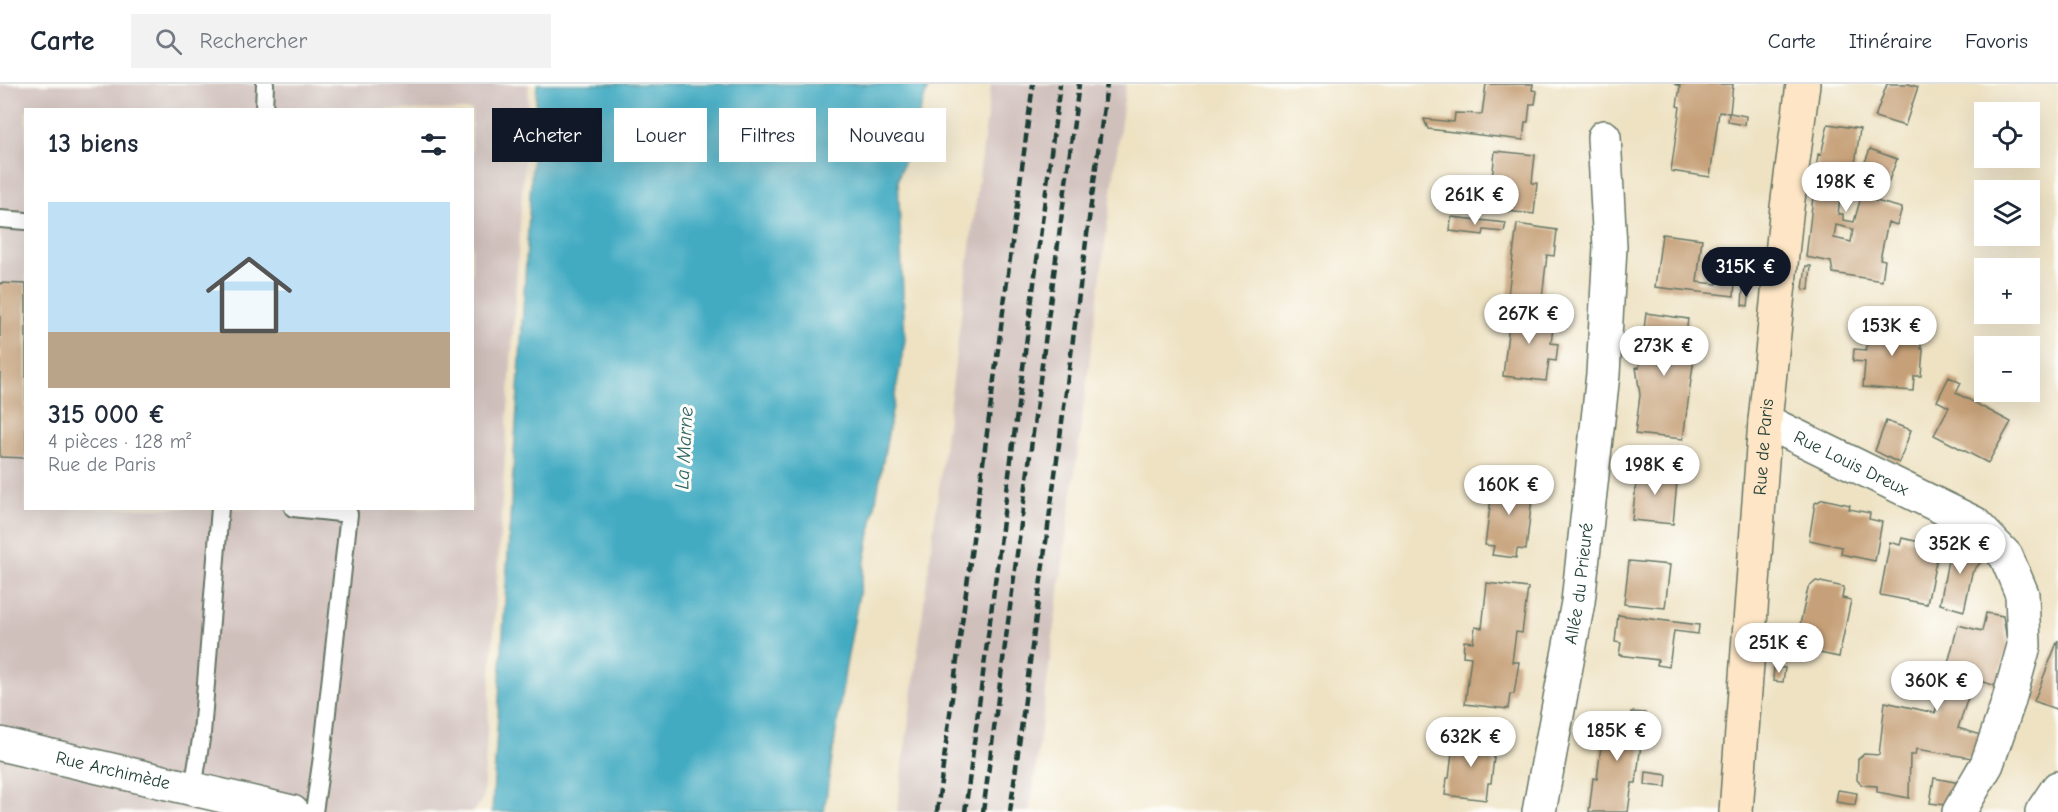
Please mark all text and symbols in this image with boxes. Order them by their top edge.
search box [131,14,551,68]
text: Carte [30,25,95,57]
icon: search [152,25,185,58]
text: Rechercher [200,28,307,54]
text: Carte [1768,29,1816,53]
text: Itinéraire [1849,29,1932,53]
text: Favoris [1965,29,2028,53]
map controls [1974,102,2040,402]
button: locate [1974,102,2040,168]
chip: Acheter [492,108,602,162]
chip: Louer [614,108,707,162]
chip: Filtres [719,108,816,162]
chip: Nouveau [828,108,946,162]
icon: filters [417,128,450,161]
text: 13 biens [48,129,138,159]
pin: 198K € [1797,162,1895,213]
text: 198K € [1816,170,1876,193]
pin: 261K € [1426,175,1524,226]
button: layers [1974,180,2040,246]
text: 261K € [1445,183,1505,206]
icon: home [195,241,303,349]
pin: 315K € [1697,247,1795,298]
text: 315K € [1716,255,1776,278]
button: + [1974,258,2040,324]
pin: 267K € [1480,294,1578,345]
text: 267K € [1498,302,1560,325]
pin: 153K € [1843,306,1941,357]
text: 153K € [1862,314,1922,337]
pin: 273K € [1615,326,1713,377]
text: 273K € [1634,334,1694,357]
button: − [1974,336,2040,402]
street label: Rue de Paris [1749,398,1778,496]
text: 315 000 € [48,400,166,430]
water label: La Marne [670,406,698,490]
street label: Rue Louis Dreux [1791,426,1912,500]
text: 4 pièces · 128 m² [48,430,191,453]
pin: 198K € [1606,445,1704,496]
text: Rue de Paris [48,453,156,476]
text: 198K € [1625,453,1685,476]
pin: 160K € [1460,465,1558,516]
text: 160K € [1478,473,1540,496]
street label: Allée du Prieuré [1560,522,1597,646]
pin: 352K € [1911,524,2009,575]
text: 352K € [1929,532,1991,555]
pin: 251K € [1730,623,1828,674]
text: 251K € [1749,631,1809,654]
pin: 360K € [1888,661,1986,712]
text: 360K € [1905,669,1969,692]
pin: 185K € [1568,711,1666,762]
pin: 632K € [1422,717,1520,768]
text: 185K € [1587,719,1647,742]
text: 632K € [1440,725,1502,748]
street label: Rue Archimède [54,747,172,794]

